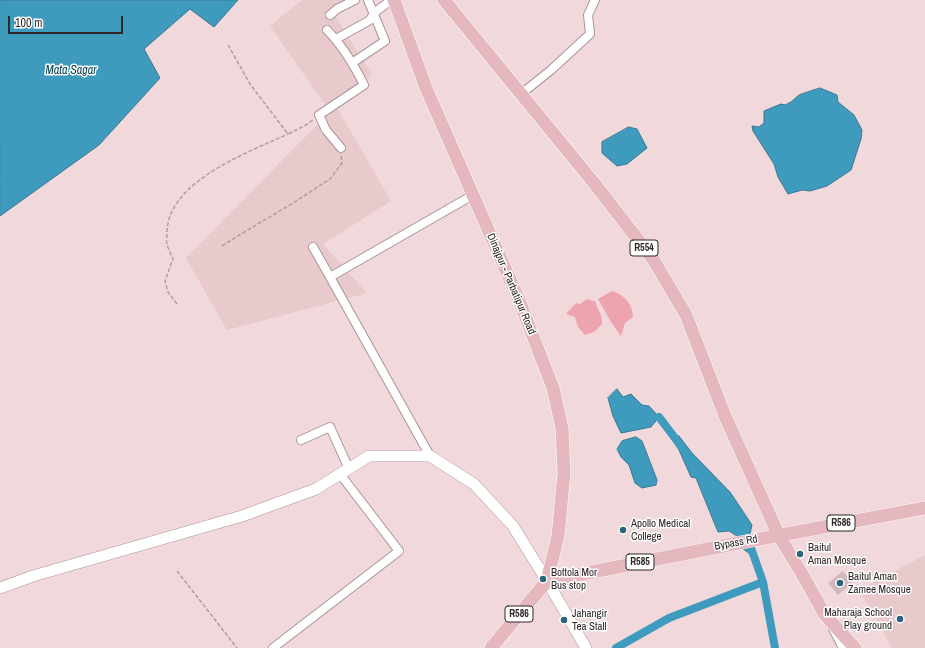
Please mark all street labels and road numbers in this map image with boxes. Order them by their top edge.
street label: Dinajpur - Parbatipur Road [484,232,538,336]
road number: R554 [630,240,658,256]
road number: R586 [827,515,855,531]
street label: Bypass Rd [713,533,759,553]
road number: R585 [626,554,654,570]
road number: R586 [505,606,533,622]

